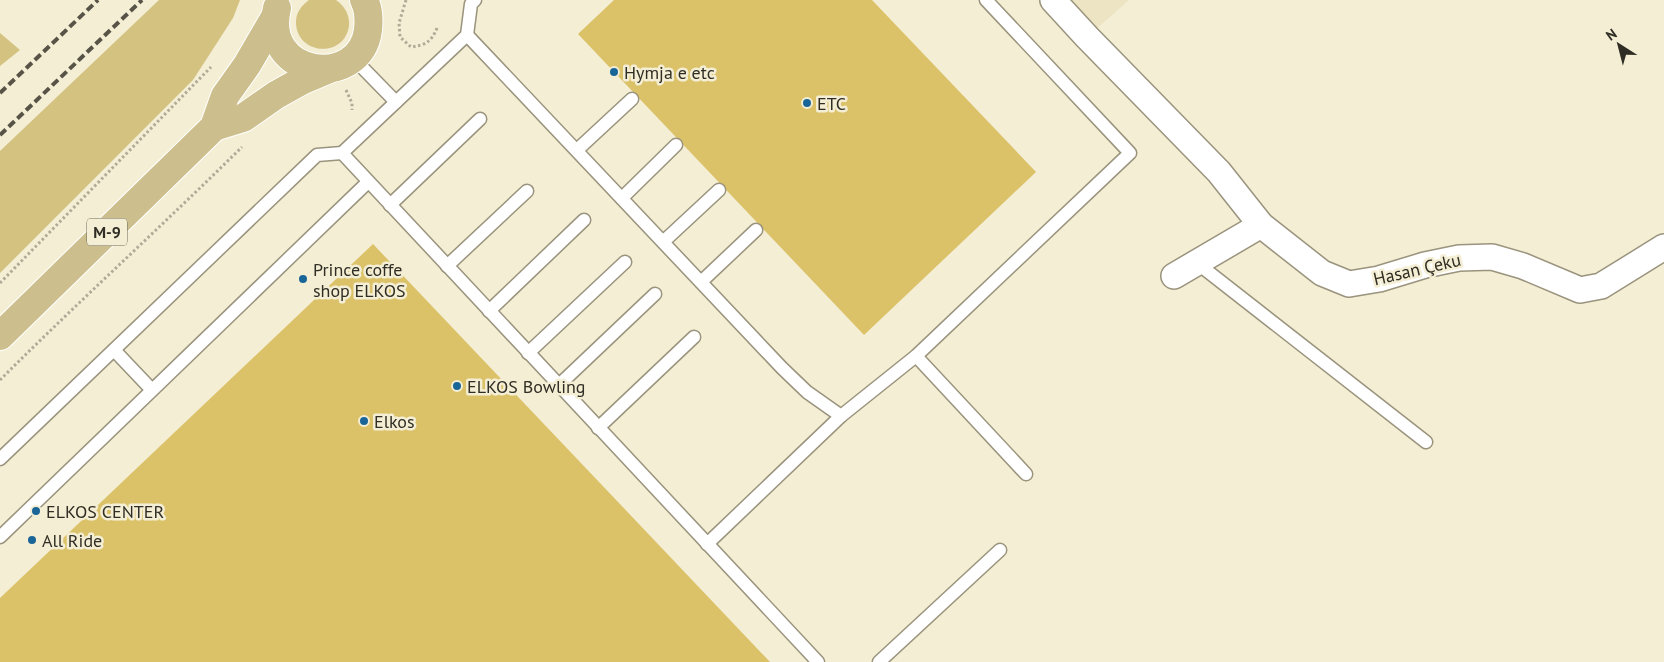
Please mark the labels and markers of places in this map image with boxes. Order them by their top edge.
place label: Hymja e etc [624,61,715,84]
marker: Hymja e etc [608,66,620,78]
place label: ETC [817,92,846,115]
marker: ETC [801,97,813,109]
place label: Prince coffe shop ELKOS [313,258,406,302]
marker: Prince coffe shop ELKOS [297,273,309,285]
place label: ELKOS Bowling [467,375,586,398]
marker: ELKOS Bowling [451,380,463,392]
place label: Elkos [374,410,415,433]
marker: Elkos [358,415,370,427]
place label: ELKOS CENTER [46,500,164,523]
marker: ELKOS CENTER [30,505,42,517]
place label: All Ride [42,529,102,552]
marker: All Ride [26,534,38,546]

